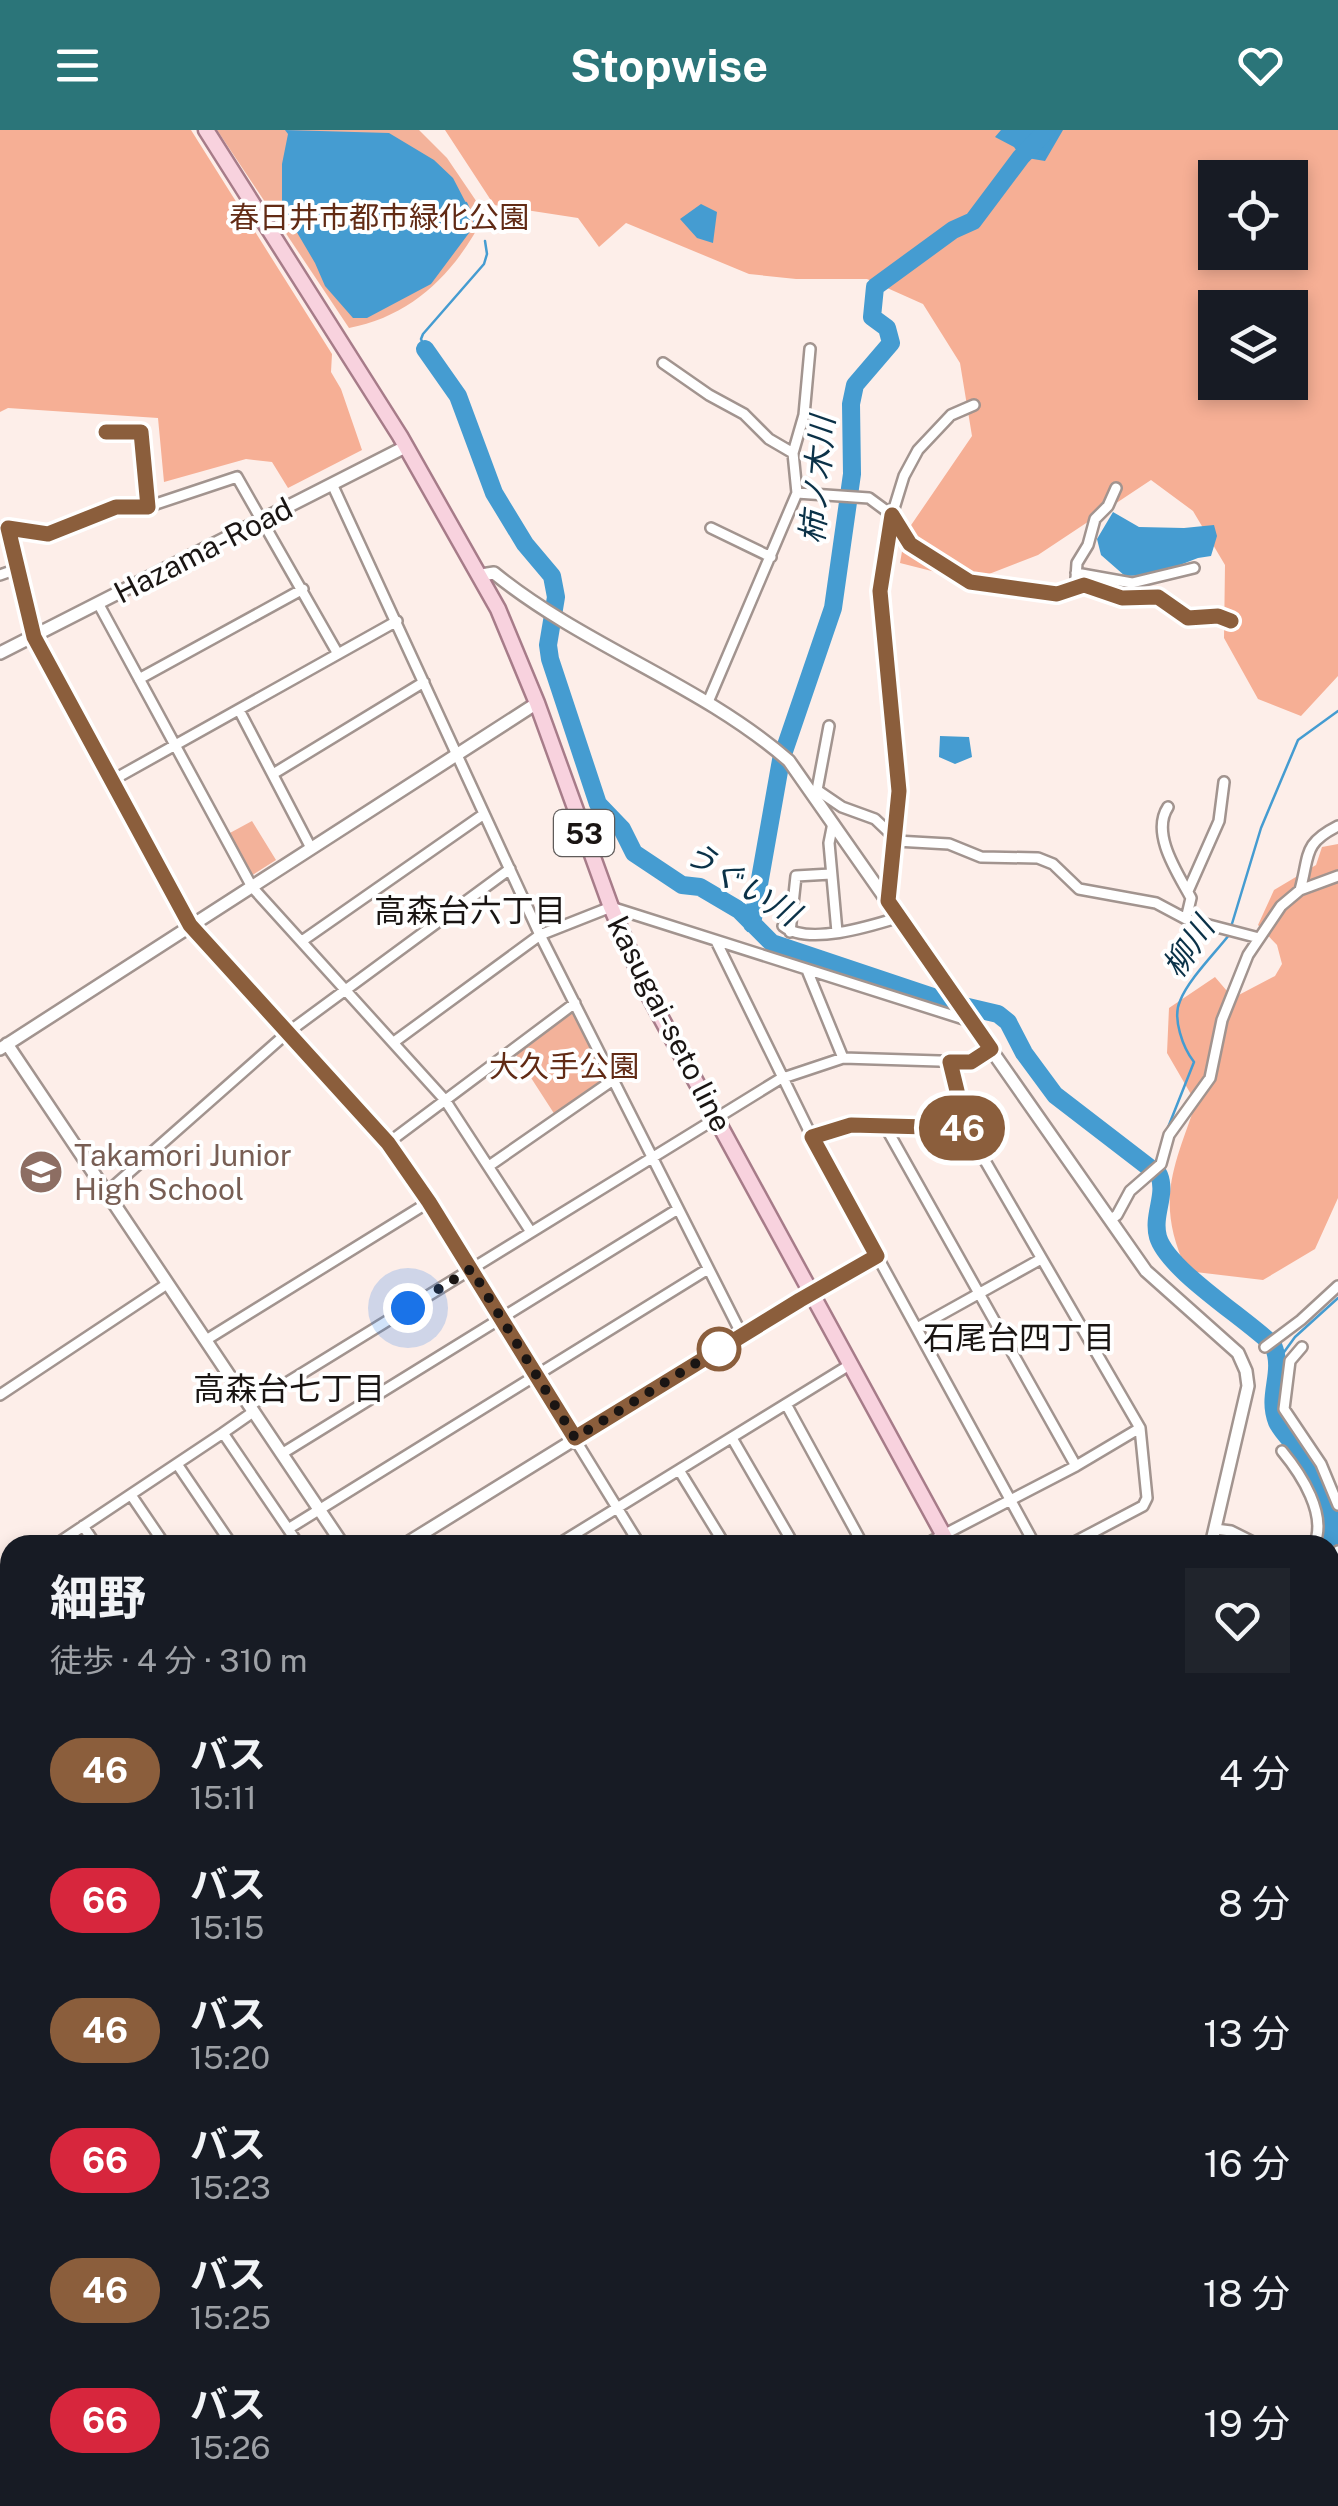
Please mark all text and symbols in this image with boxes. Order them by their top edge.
icon: menu [50,38,105,93]
icon: heart [1233,38,1288,93]
text: Stopwise [570,39,768,92]
map controls [1198,160,1308,400]
button: locate [1198,160,1308,270]
park label: 春日井市都市緑化公園 [229,199,529,235]
button: layers [1198,290,1308,400]
water label: 柿ノ木川 [793,412,841,545]
street label: Hazama-Road [108,490,298,610]
road number: 53 [554,810,614,856]
water label: うぐい川 [678,833,809,934]
district label: 高森台六丁目 [374,892,566,929]
water label: 柳川 [1155,908,1223,984]
street label: kasugai-seto line [600,910,740,1138]
park label: 大久手公園 [489,1048,639,1084]
line badge: 46 [917,1096,1007,1160]
text: 46 [939,1108,985,1149]
place label: Takamori Junior High School [74,1137,292,1207]
school or university icon: Takamori Junior High School [18,1149,64,1195]
your location [383,1283,433,1333]
district label: 石尾台四丁目 [923,1319,1115,1356]
unlabelled marker [698,1328,740,1370]
district label: 高森台七丁目 [193,1370,385,1407]
button: heart [1185,1568,1290,1673]
text: 細野 [50,1569,146,1626]
text: 徒歩 · 4 分 · 310 m [50,1642,308,1679]
text: バス [190,1732,266,1777]
text: 46 [82,1750,128,1791]
text: 4 分 [1219,1751,1290,1796]
text: 15:11 [190,1779,257,1816]
text: バス [190,1862,266,1907]
text: 66 [82,1880,128,1921]
text: 8 分 [1218,1881,1290,1926]
text: 15:15 [190,1909,264,1946]
text: バス [190,1992,266,2037]
text: 46 [82,2010,128,2051]
text: 13 分 [1203,2011,1290,2056]
text: 15:20 [190,2039,270,2076]
text: バス [190,2122,266,2167]
text: 66 [82,2140,128,2181]
text: 16 分 [1204,2141,1290,2186]
text: 15:23 [190,2169,271,2206]
text: バス [190,2252,266,2297]
text: 46 [82,2270,128,2311]
text: 18 分 [1203,2271,1290,2316]
text: 15:25 [190,2299,271,2336]
text: バス [190,2382,266,2427]
text: 66 [82,2400,128,2441]
text: 19 分 [1204,2401,1290,2446]
text: 15:26 [190,2429,270,2466]

